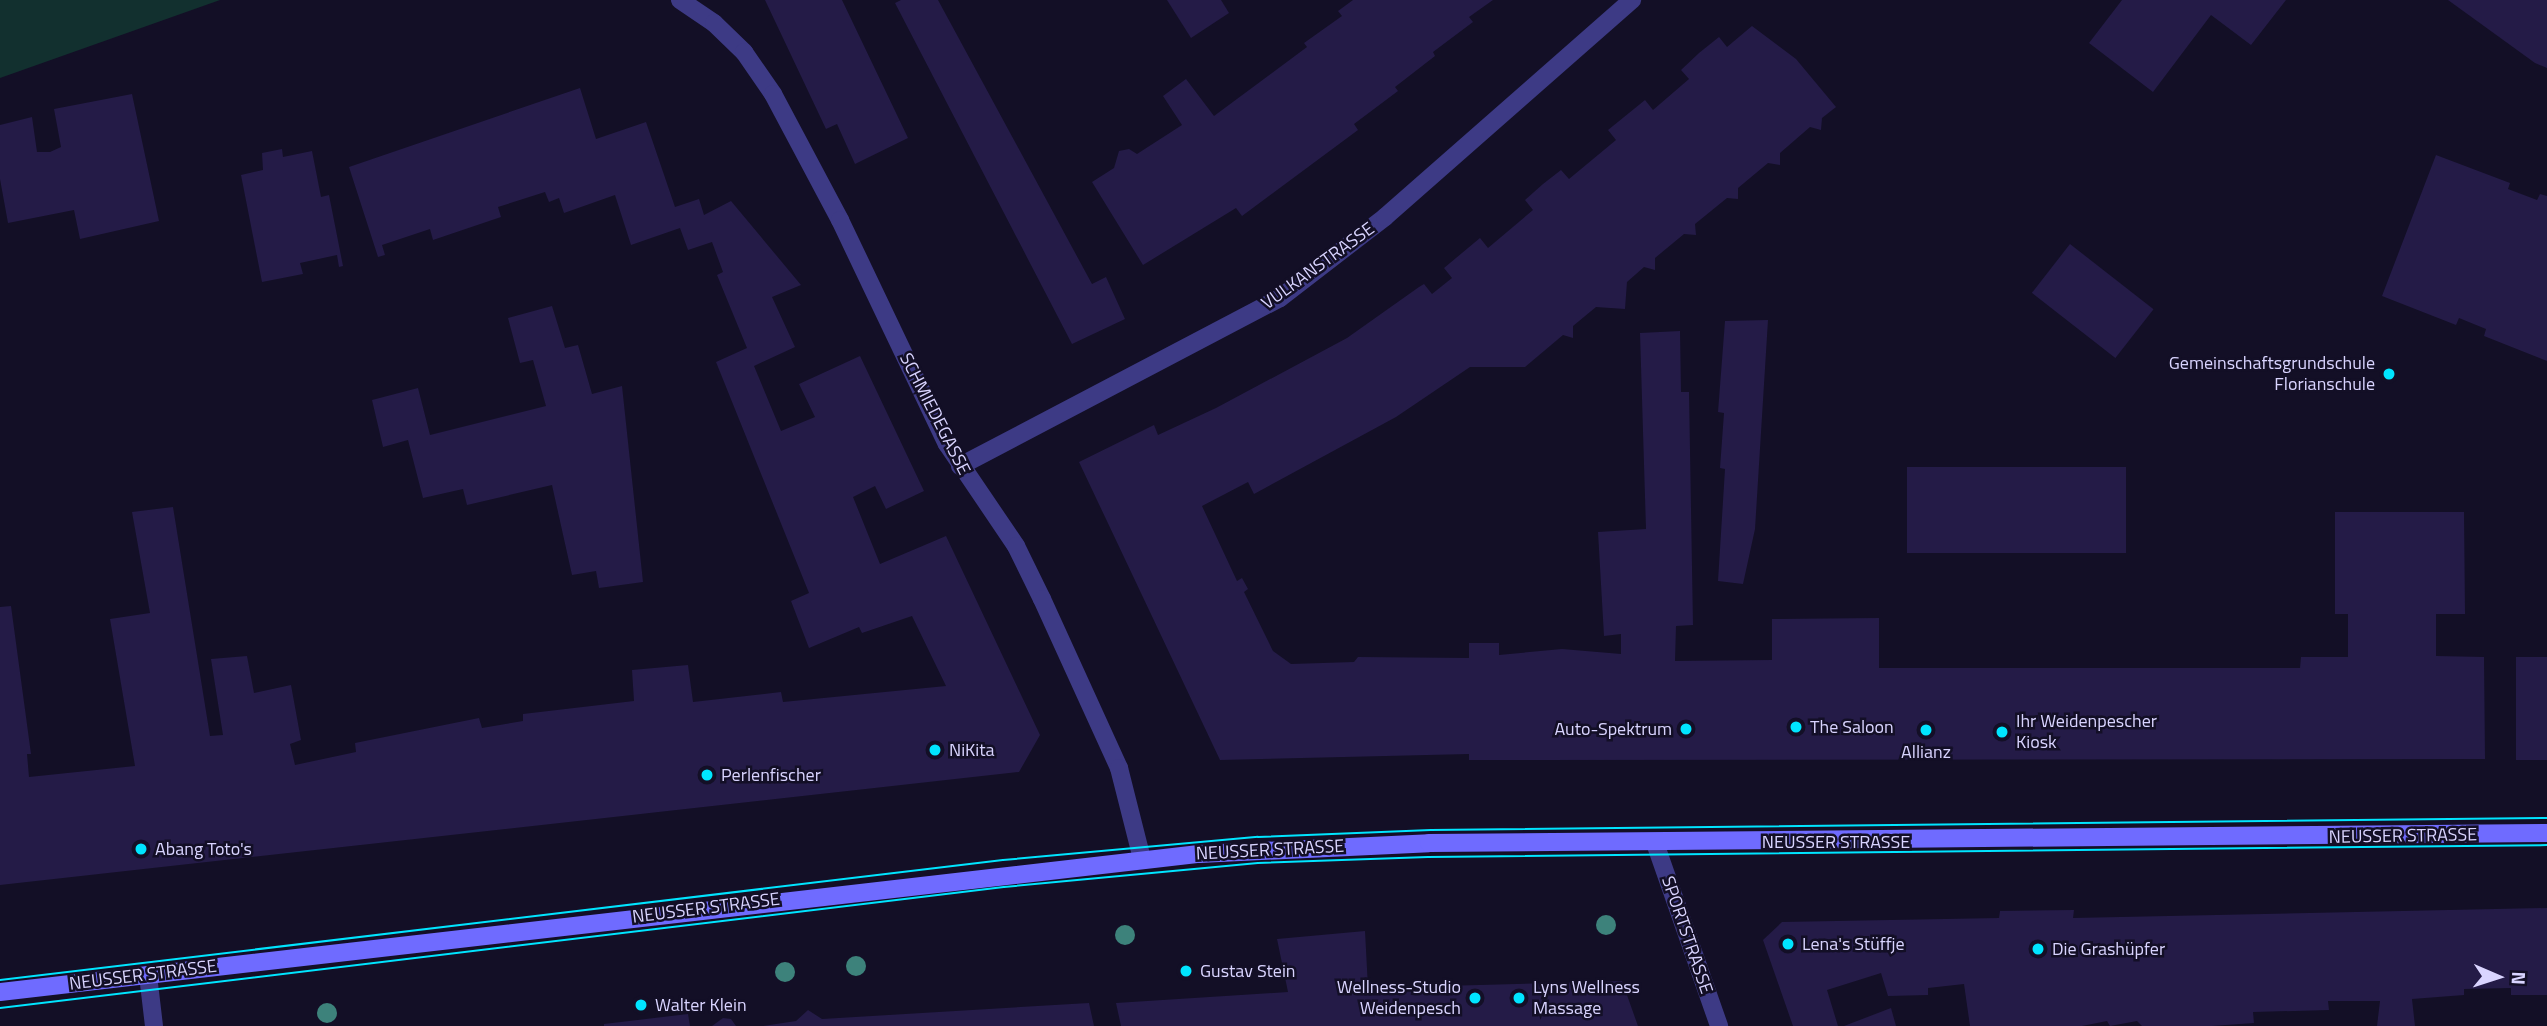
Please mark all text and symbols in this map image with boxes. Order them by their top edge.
street label: VULKANSTRASSE [1257,218,1379,314]
street label: SCHMIEDEGASSE [895,349,975,479]
place label: Gemeinschaftsgrundschule Florianschule [2169,353,2375,396]
marker: Gemeinschaftsgrundschule Florianschule [2381,366,2397,382]
place label: Ihr Weidenpescher Kiosk [2016,711,2157,754]
place label: The Saloon [1810,716,1894,738]
place label: Auto-Spektrum [1554,718,1672,740]
marker: The Saloon [1788,719,1804,735]
marker: Auto-Spektrum [1678,721,1694,737]
marker: Allianz [1918,722,1934,738]
marker: Ihr Weidenpescher Kiosk [1994,724,2010,740]
place label: NiKita [949,739,995,761]
place label: Allianz [1901,741,1951,763]
marker: NiKita [927,742,943,758]
place label: Perlenfischer [721,764,821,786]
marker: Perlenfischer [699,767,715,783]
street label: NEUSSER STRASSE [2329,824,2477,848]
street label: NEUSSER STRASSE [1762,831,1910,853]
street label: NEUSSER STRASSE [1195,835,1345,865]
place label: Abang Toto's [155,838,252,860]
marker: Abang Toto's [133,841,149,857]
street label: SPORTSTRASSE [1657,873,1717,997]
street label: NEUSSER STRASSE [631,888,781,928]
place label: Lena's Stüffje [1802,933,1905,955]
marker: Lena's Stüffje [1780,936,1796,952]
place label: Die Grashüpfer [2052,938,2165,960]
marker: Die Grashüpfer [2030,941,2046,957]
north arrow [2463,942,2533,1012]
street label: NEUSSER STRASSE [68,955,218,995]
place label: Gustav Stein [1200,960,1295,982]
marker: Gustav Stein [1178,963,1194,979]
text: N [2505,971,2534,985]
place label: Wellness-Studio Weidenpesch [1337,977,1461,1020]
place label: Lyns Wellness Massage [1533,977,1640,1020]
marker: Wellness-Studio Weidenpesch [1467,990,1483,1006]
marker: Lyns Wellness Massage [1511,990,1527,1006]
place label: Walter Klein [655,994,747,1016]
marker: Walter Klein [633,997,649,1013]

